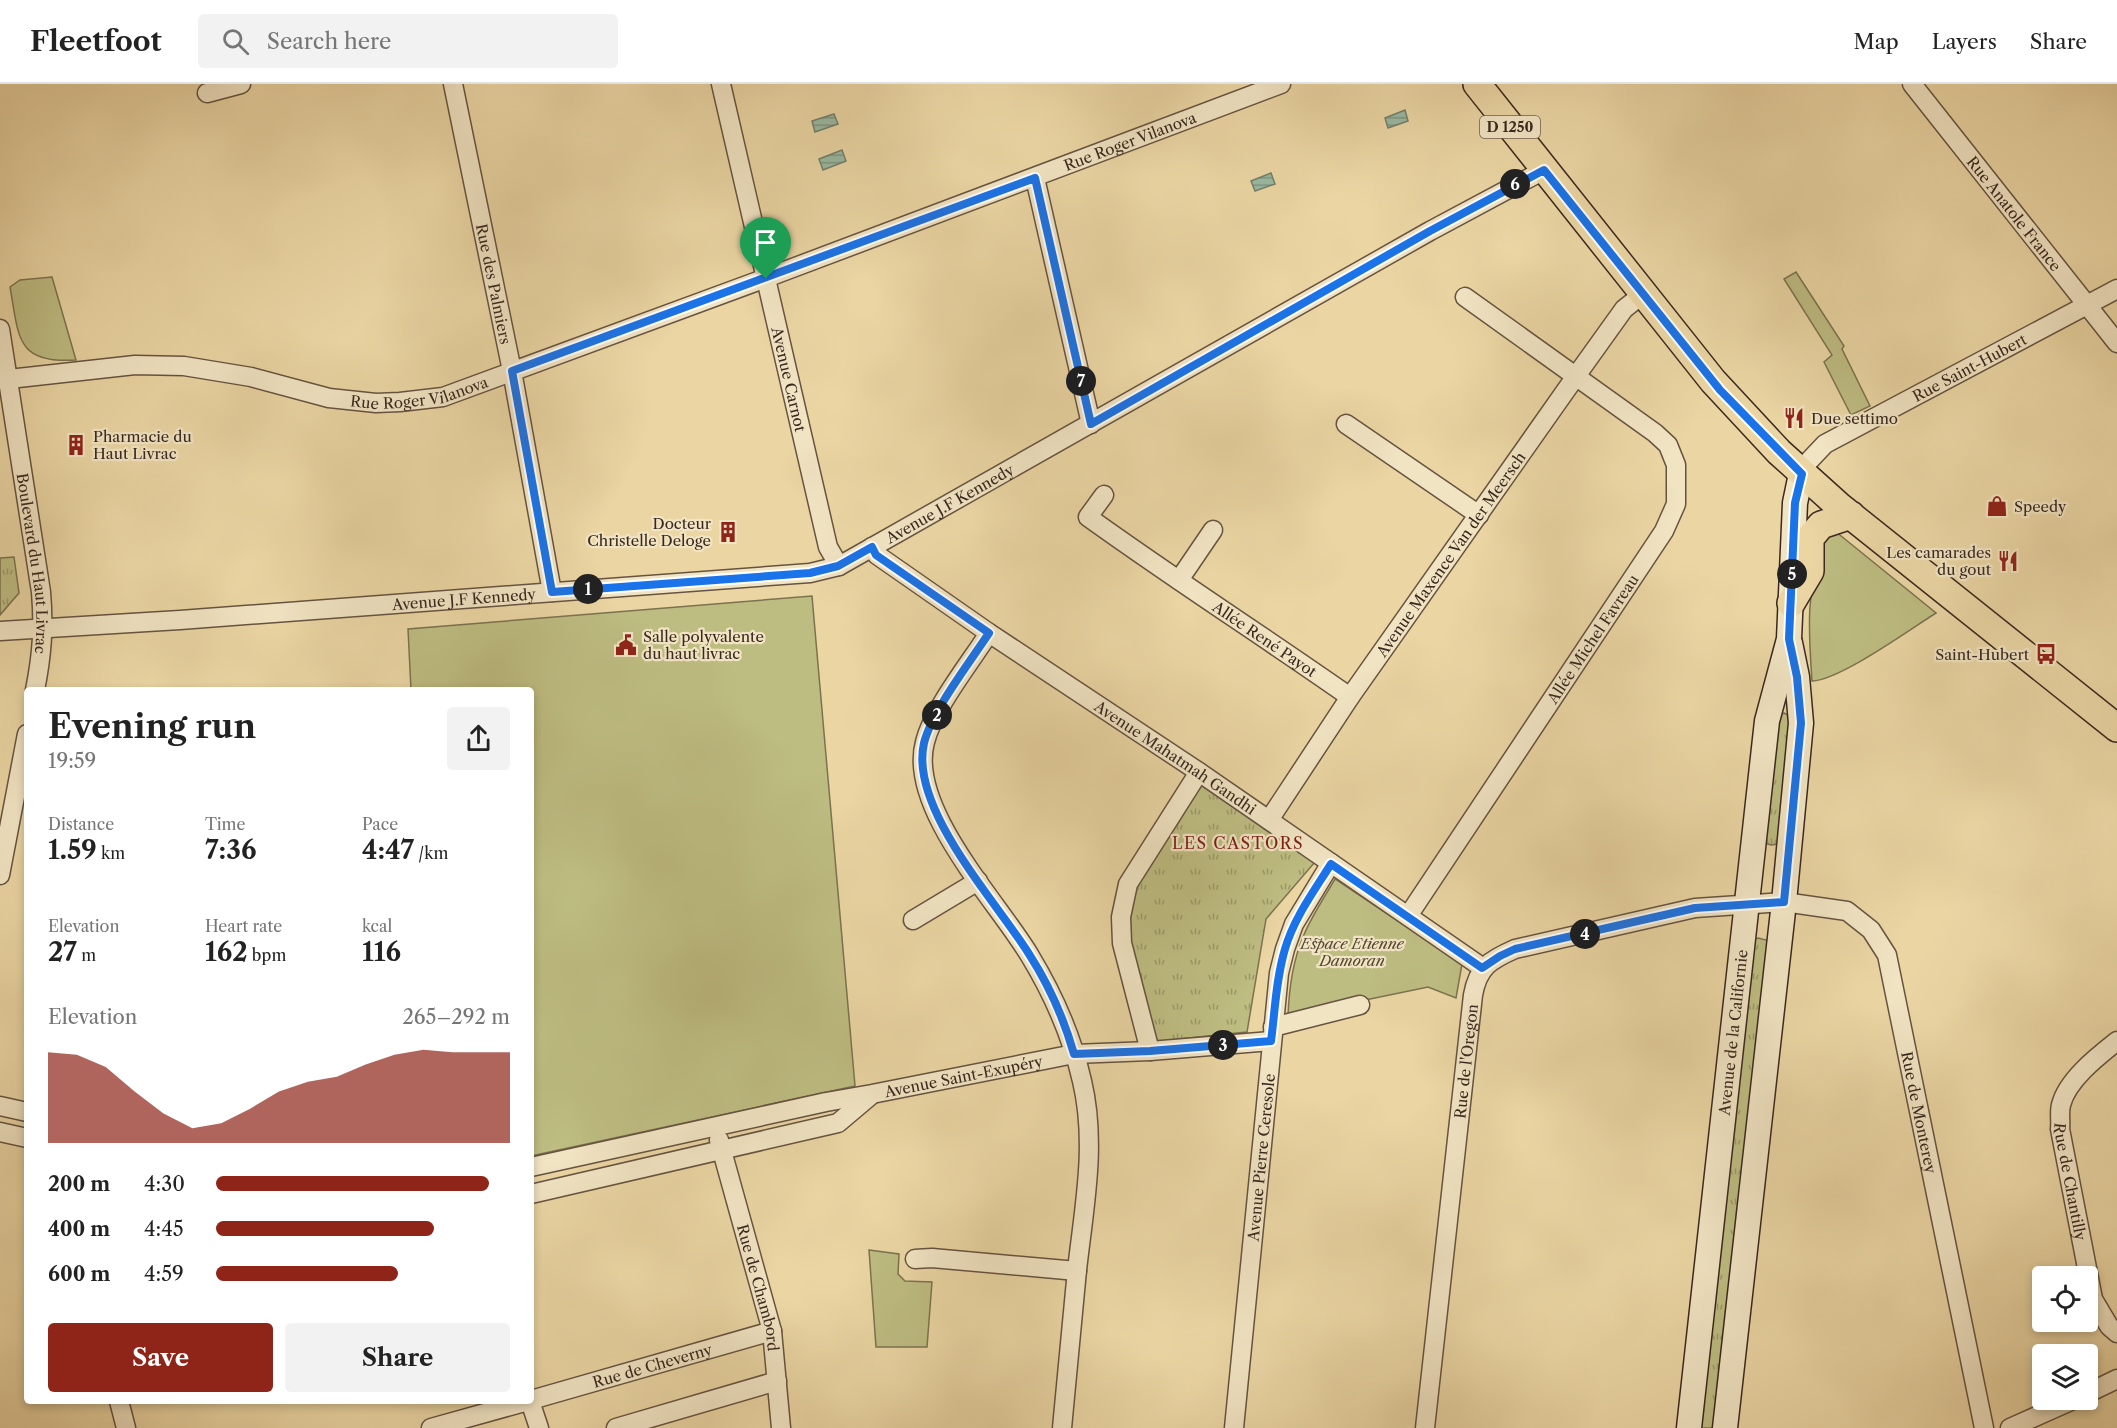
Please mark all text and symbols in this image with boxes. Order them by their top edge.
search box [198,14,618,68]
text: Fleetfoot [30,24,162,58]
icon: search [219,25,252,58]
text: Search here [267,28,391,55]
text: Map [1854,29,1899,54]
text: Layers [1932,29,1997,54]
text: Share [2030,29,2087,54]
street label: Rue Roger Vilanova [1061,107,1199,175]
road number: D 1250 [1480,116,1540,138]
street label: Rue Anatole France [1963,152,2066,275]
pin: 6 [1500,169,1530,199]
text: 6 [1510,174,1520,194]
pin [740,217,791,279]
street label: Rue des Palmiers [472,222,516,346]
icon: arrive [749,226,782,259]
street label: Avenue Carnot [768,324,811,434]
street label: Rue Saint-Hubert [1909,329,2030,405]
pin: 7 [1066,366,1096,396]
text: 7 [1077,371,1085,391]
street label: Rue Roger Vilanova [349,372,490,413]
restaurant icon: Due settimo [1782,406,1806,430]
place label: Due settimo [1811,409,1898,428]
place label: Pharmacie du Haut Livrac [93,427,192,463]
building icon: Pharmacie du Haut Livrac [64,433,88,457]
street label: Avenue Maxence Van der Meersch [1371,447,1530,661]
street label: Avenue J.F Kennedy [881,459,1017,548]
street label: Boulevard du Haut Livrac [13,472,52,655]
shop icon: Speedy [1985,494,2009,518]
place label: Speedy [2014,497,2067,516]
place label: Docteur Christelle Deloge [587,514,712,550]
building icon: Docteur Christelle Deloge [716,520,740,544]
place label: Les camarades du gout [1886,543,1992,579]
restaurant icon: Les camarades du gout [1996,549,2020,573]
pin: 5 [1777,559,1807,589]
text: 5 [1788,564,1796,584]
street label: Allée Michel Favreau [1542,570,1642,708]
pin: 1 [573,574,603,604]
text: 1 [584,579,592,599]
street label: Avenue J.F Kennedy [390,584,537,614]
street label: Allée René Payot [1208,596,1321,681]
place label: Salle polyvalente du haut livrac [643,627,764,663]
public building icon: Salle polyvalente du haut livrac [614,633,638,657]
bus stop icon: Saint-Hubert [2034,642,2058,666]
place label: Saint-Hubert [1935,645,2030,664]
street label: Avenue Mahatmah Gandhi [1090,696,1260,818]
pin: 2 [922,700,952,730]
text: 2 [932,705,942,725]
text: Evening run [48,706,256,747]
button: share [447,707,510,770]
text: 19:59 [48,749,96,773]
text: Distance [48,814,114,834]
text: Time [205,814,245,834]
text: Pace [362,814,398,834]
district label: LES CASTORS [1172,833,1304,853]
text: 1.59 [48,834,97,866]
text: 7:36 [205,834,257,866]
text: 4:47 [362,834,414,866]
text: km [97,843,125,863]
text: /km [414,843,448,863]
text: Elevation [48,916,119,936]
text: Heart rate [205,916,282,936]
text: kcal [362,916,392,936]
pin: 4 [1570,919,1600,949]
text: 4 [1580,924,1590,944]
park label: Espace Etienne Damoran [1299,934,1404,970]
text: 27 [48,936,77,968]
text: 162 [205,936,248,968]
text: 116 [362,936,401,968]
text: m [77,945,96,965]
text: bpm [248,945,286,965]
street label: Avenue de la Californie [1714,948,1751,1117]
street label: Rue de l'Oregon [1450,1002,1482,1120]
text: Elevation [48,1005,137,1029]
text: 265–292 m [402,1005,510,1029]
pin: 3 [1208,1030,1238,1060]
text: 3 [1218,1035,1228,1055]
street label: Rue de Monterey [1898,1050,1941,1176]
street label: Avenue Saint-Exupéry [882,1051,1045,1101]
street label: Avenue Pierre Ceresole [1243,1073,1279,1243]
street label: Rue de Chantilly [2050,1122,2091,1243]
text: 200 m [48,1172,110,1196]
text: 4:30 [144,1172,185,1196]
text: 400 m [48,1217,110,1241]
text: 4:45 [144,1217,184,1241]
street label: Rue de Chambord [733,1222,783,1352]
text: 600 m [48,1262,110,1286]
text: 4:59 [144,1262,184,1286]
map controls [2032,1266,2098,1410]
button: locate [2032,1266,2098,1332]
button: Save [48,1323,273,1392]
button: Share [285,1323,510,1392]
street label: Rue de Cheverny [590,1339,715,1391]
button: layers [2032,1344,2098,1410]

